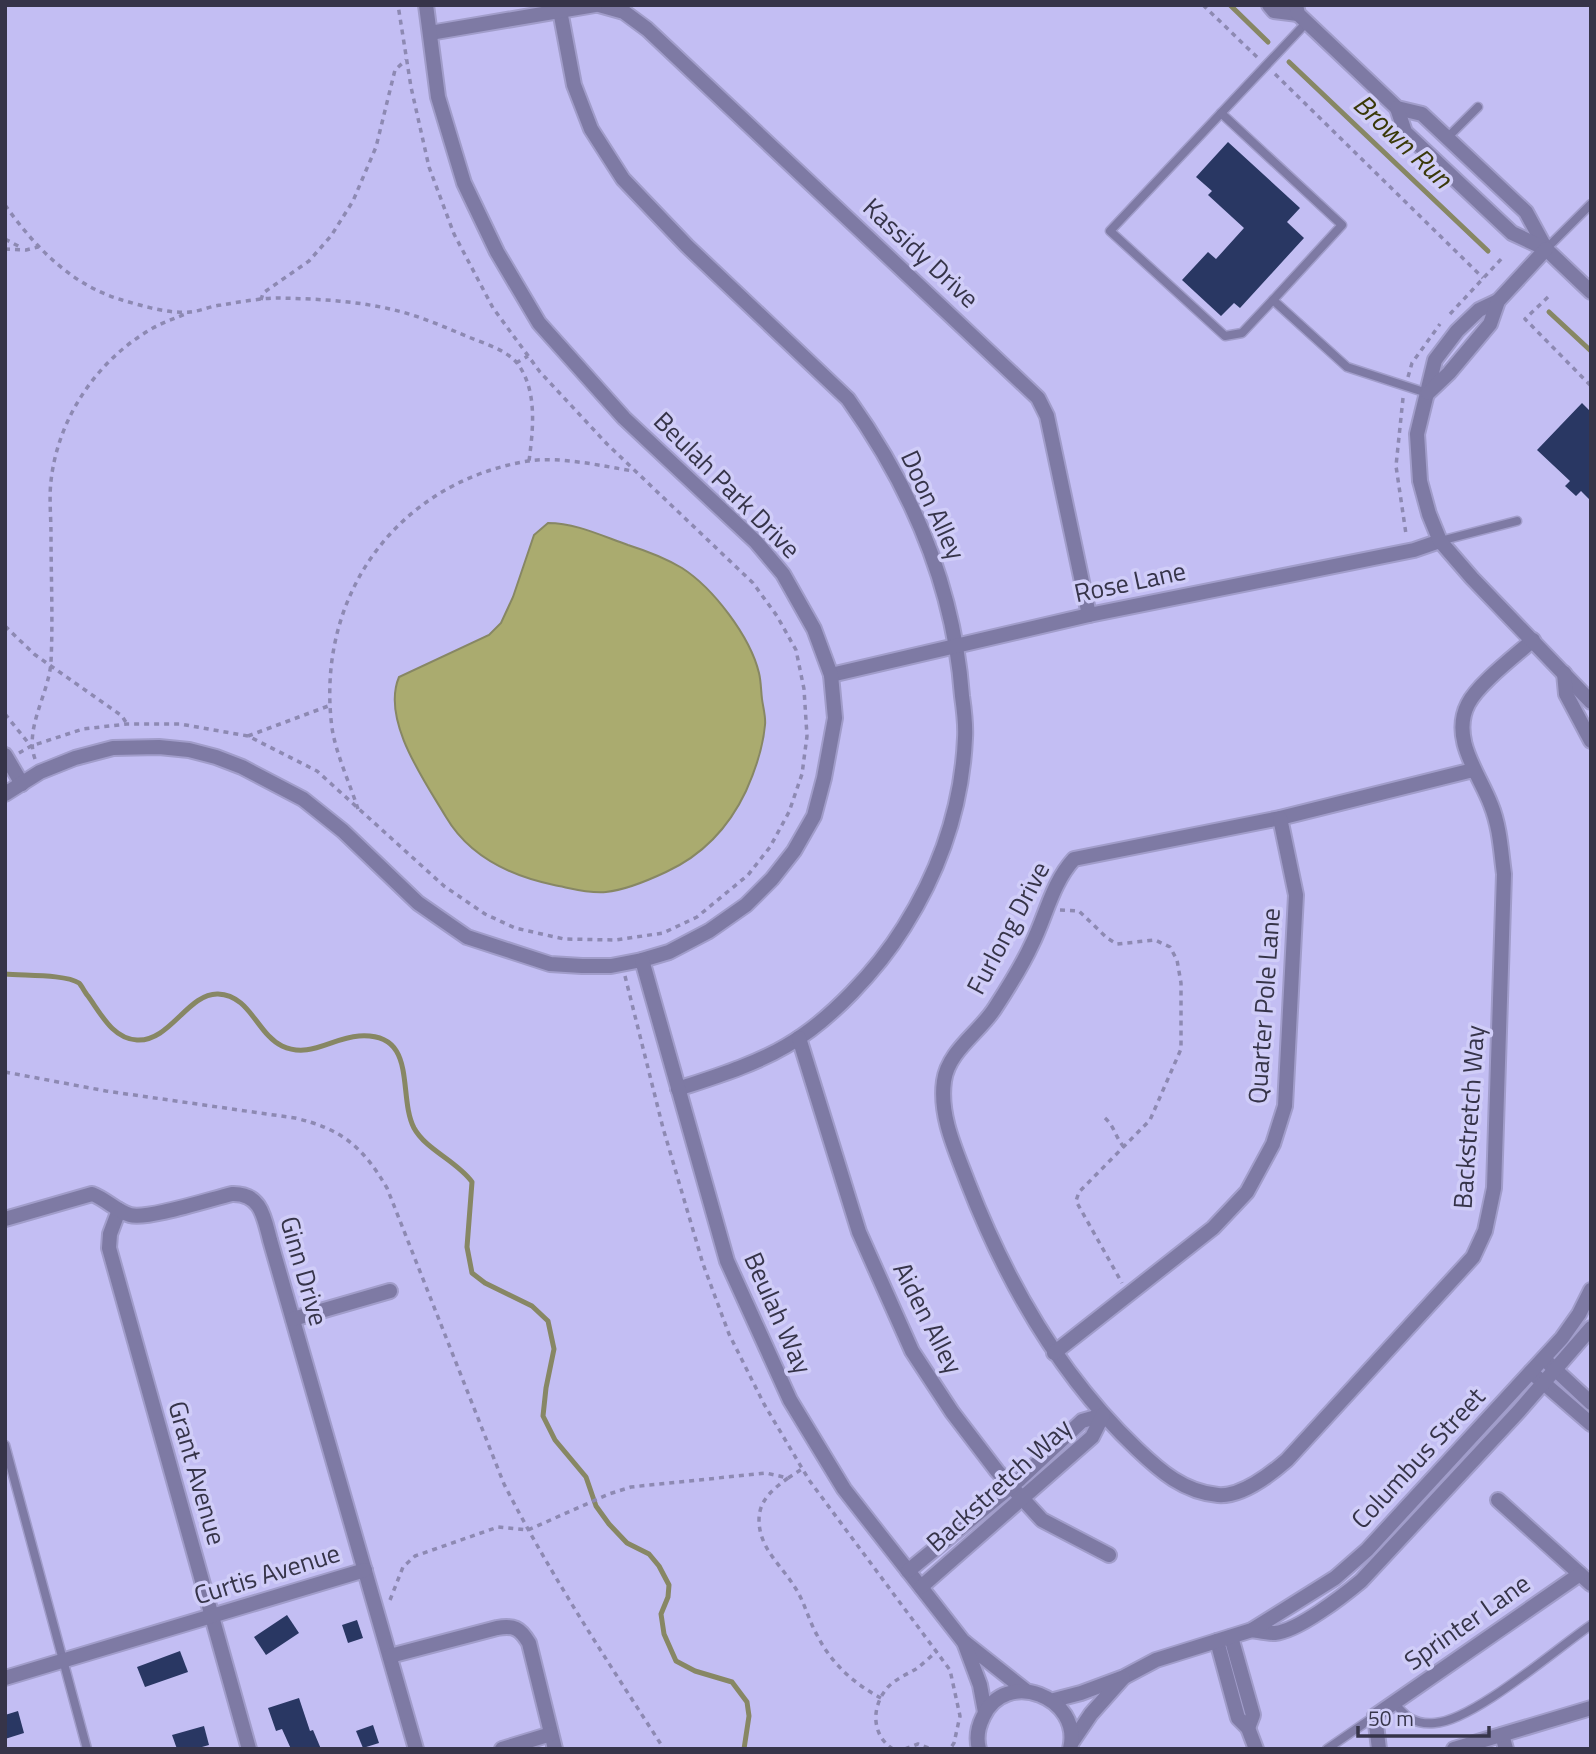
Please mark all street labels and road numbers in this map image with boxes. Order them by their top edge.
street label: Kassidy Drive [854,188,988,317]
street label: Beulah Park Drive [645,402,810,567]
street label: Doon Alley [891,444,976,566]
street label: Rose Lane [1071,551,1189,612]
street label: Furlong Drive [956,854,1059,1001]
street label: Quarter Pole Lane [1237,907,1290,1105]
street label: Backstretch Way [1443,1024,1494,1210]
street label: Ginn Drive [270,1212,339,1330]
street label: Beulah Way [734,1246,823,1380]
street label: Aiden Alley [884,1255,973,1380]
street label: Columbus Street [1341,1378,1494,1537]
street label: Grant Avenue [158,1396,237,1549]
street label: Backstretch Way [917,1409,1080,1561]
street label: Curtis Avenue [189,1533,345,1614]
street label: Sprinter Lane [1396,1564,1538,1679]

